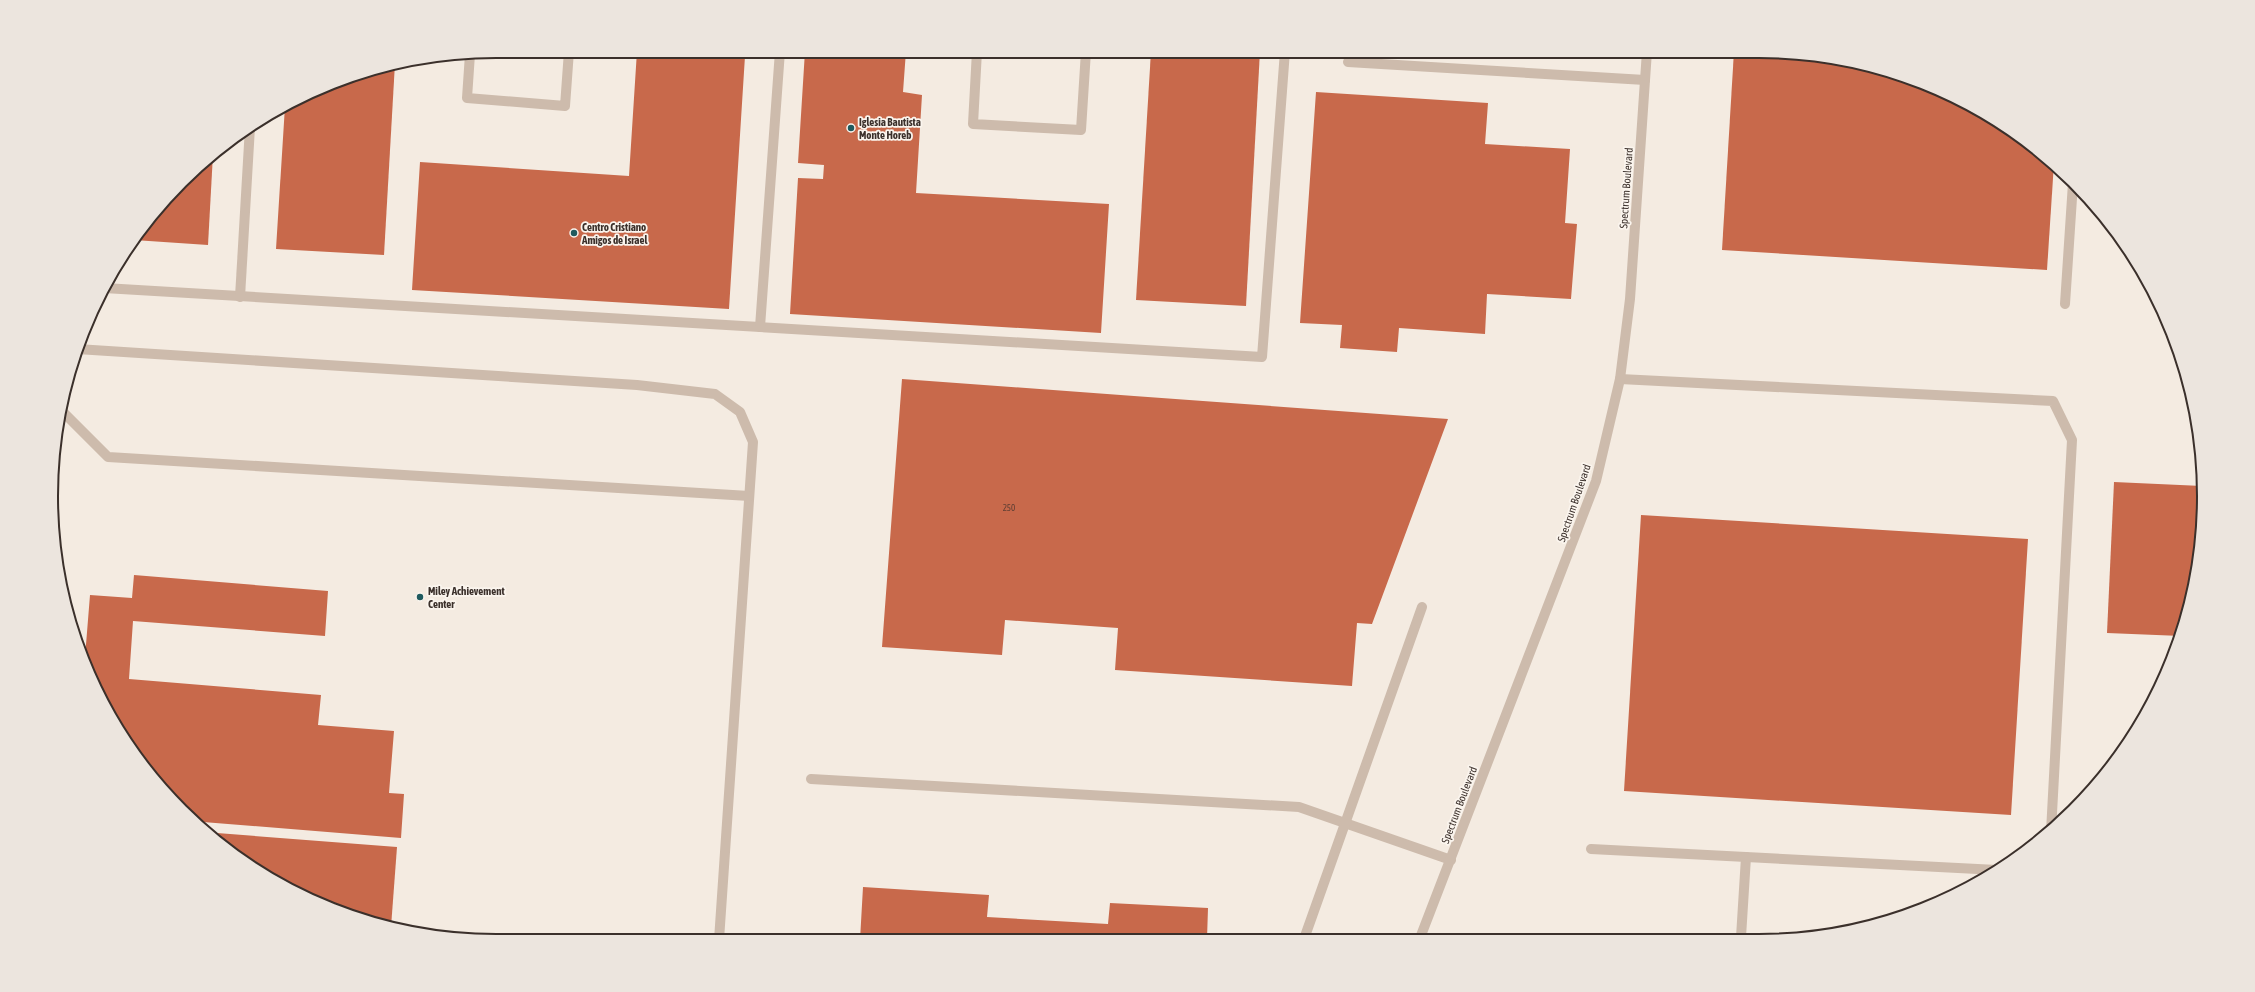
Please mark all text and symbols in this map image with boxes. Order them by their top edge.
place label: Iglesia Bautista Monte Horeb [859,116,921,141]
marker: Iglesia Bautista Monte Horeb [846,123,856,133]
street label: Spectrum Boulevard [1617,147,1635,229]
place label: Centro Cristiano Amigos de Israel [581,221,648,246]
marker: Centro Cristiano Amigos de Israel [569,228,579,238]
street label: Spectrum Boulevard [1555,463,1593,543]
house number: 250 [1003,503,1015,513]
place label: Miley Achievement Center [428,585,506,610]
marker: Miley Achievement Center [415,592,425,602]
street label: Spectrum Boulevard [1439,765,1479,845]

